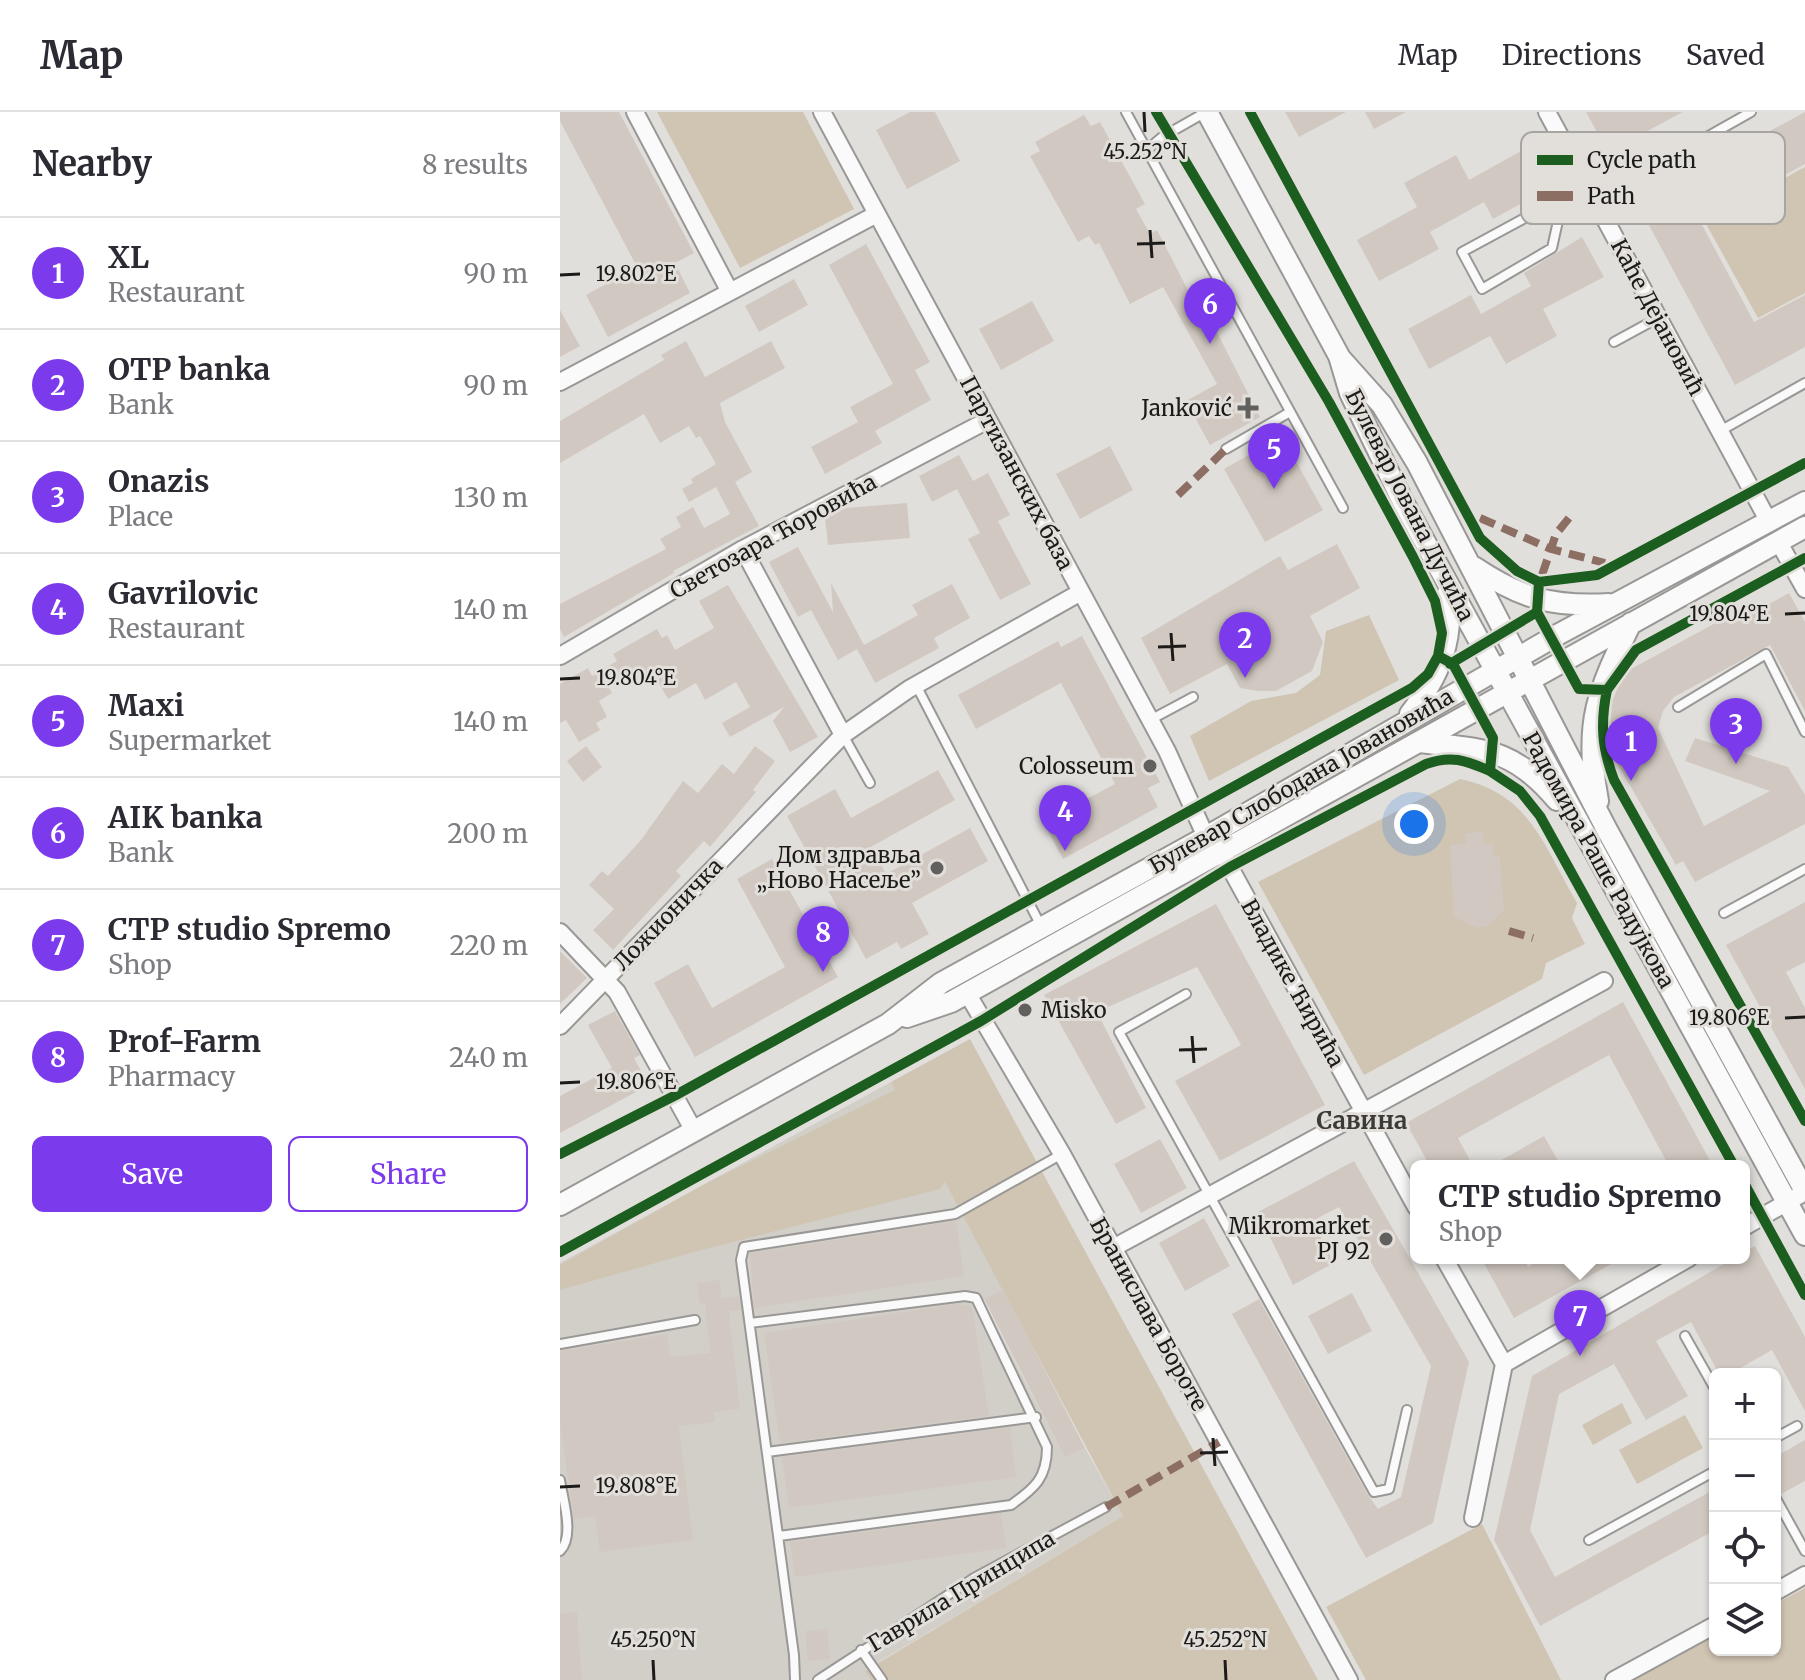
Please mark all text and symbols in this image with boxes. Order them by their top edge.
text: Map [40,32,124,79]
text: Map [1398,37,1458,73]
text: Directions [1502,37,1642,73]
text: Saved [1686,37,1765,73]
legend [1521,132,1785,224]
text: 45.252°N [1103,139,1187,164]
text: Nearby [32,143,152,185]
text: Cycle path [1587,146,1697,174]
text: 8 results [422,148,528,181]
text: Path [1587,182,1636,210]
street label: Каће Дејановић [1605,234,1711,400]
text: XL [108,238,149,276]
text: 1 [52,257,64,290]
text: 90 m [464,257,528,290]
text: 19.802°E [596,261,677,286]
text: Restaurant [108,276,245,309]
pin: 6 [1184,278,1236,344]
text: OTP banka [108,350,270,388]
text: 2 [50,369,66,402]
text: 90 m [464,369,528,402]
street label: Партизанских база [954,371,1080,575]
street label: Булевар Јована Дучића [1339,384,1481,626]
text: Bank [108,388,174,421]
place label: Janković [1140,394,1232,422]
marker: Janković [1239,399,1257,417]
pin: 5 [1248,423,1300,489]
text: Onazis [108,462,210,500]
street label: Светозара Ћоровића [665,467,881,604]
text: 3 [51,481,65,514]
text: 130 m [454,481,528,514]
text: Place [108,500,173,533]
text: Gavrilovic [108,574,258,612]
text: 4 [50,593,66,626]
text: 140 m [453,593,528,626]
text: 19.804°E [1689,601,1769,626]
text: Restaurant [108,612,245,645]
pin: 2 [1219,612,1271,678]
text: 19.804°E [596,665,676,690]
street label: Булевар Слободана Јовановића [1144,682,1458,880]
text: Maxi [108,686,184,724]
pin: 3 [1710,698,1762,764]
text: 5 [50,705,66,738]
text: 140 m [453,705,528,738]
pin: 1 [1605,715,1657,781]
text: Supermarket [108,724,272,757]
street label: Радомира Раше Радујкова [1517,727,1681,993]
place label: Colosseum [1019,752,1134,780]
marker: Colosseum [1141,757,1159,775]
pin: 4 [1039,785,1091,851]
text: AIK banka [108,798,263,836]
your location [1394,804,1434,844]
text: 6 [50,817,66,850]
text: 200 m [447,817,528,850]
text: Bank [108,836,174,869]
place label: Дом здравља „Ново Насеље” [756,841,921,894]
street label: Ложионичка [607,852,729,976]
marker: Дом здравља „Ново Насеље” [928,859,946,877]
street label: Владике Ћирића [1235,894,1351,1072]
pin: 8 [797,906,849,972]
text: CTP studio Spremo [108,910,391,948]
text: 7 [50,929,66,962]
text: 220 m [449,929,528,962]
text: Shop [108,948,172,981]
place label: Misko [1041,996,1107,1024]
marker: Misko [1016,1001,1034,1019]
text: 19.806°E [1689,1005,1769,1030]
text: Prof-Farm [108,1022,261,1060]
text: 8 [50,1041,66,1074]
text: 240 m [449,1041,528,1074]
text: Pharmacy [108,1060,235,1093]
text: 19.806°E [596,1069,676,1094]
district label: Савина [1317,1105,1407,1136]
button: Save [32,1136,272,1212]
button: Share [288,1136,528,1212]
popup [1410,1160,1750,1264]
text: CTP studio Spremo [1439,1177,1721,1215]
street label: Бранислава Бороте [1084,1212,1214,1416]
place label: Mikromarket PJ 92 [1229,1212,1370,1265]
text: Shop [1439,1215,1502,1248]
marker: Mikromarket PJ 92 [1377,1230,1395,1248]
pin: 7 [1554,1290,1606,1356]
map controls [1709,1368,1781,1656]
button: + [1709,1368,1781,1440]
button: − [1709,1440,1781,1512]
text: 19.808°E [595,1473,677,1498]
button: locate [1709,1512,1781,1584]
street label: Гаврила Принципа [862,1524,1060,1658]
button: layers [1709,1584,1781,1656]
text: 45.250°N [610,1627,696,1652]
text: 45.252°N [1183,1627,1267,1652]

